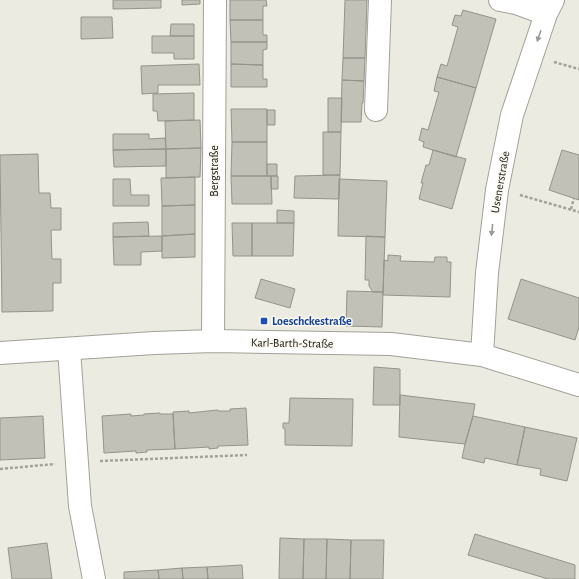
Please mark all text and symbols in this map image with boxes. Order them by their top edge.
one-way arrow [535,30,541,42]
street label: Bergstraße [208,145,220,197]
street label: Usenerstraße [489,150,511,214]
one-way arrow [489,224,495,236]
place label: Loeschckestraße [272,315,352,327]
marker: Loeschckestraße [259,316,269,326]
street label: Karl-Barth-Straße [251,336,333,350]

